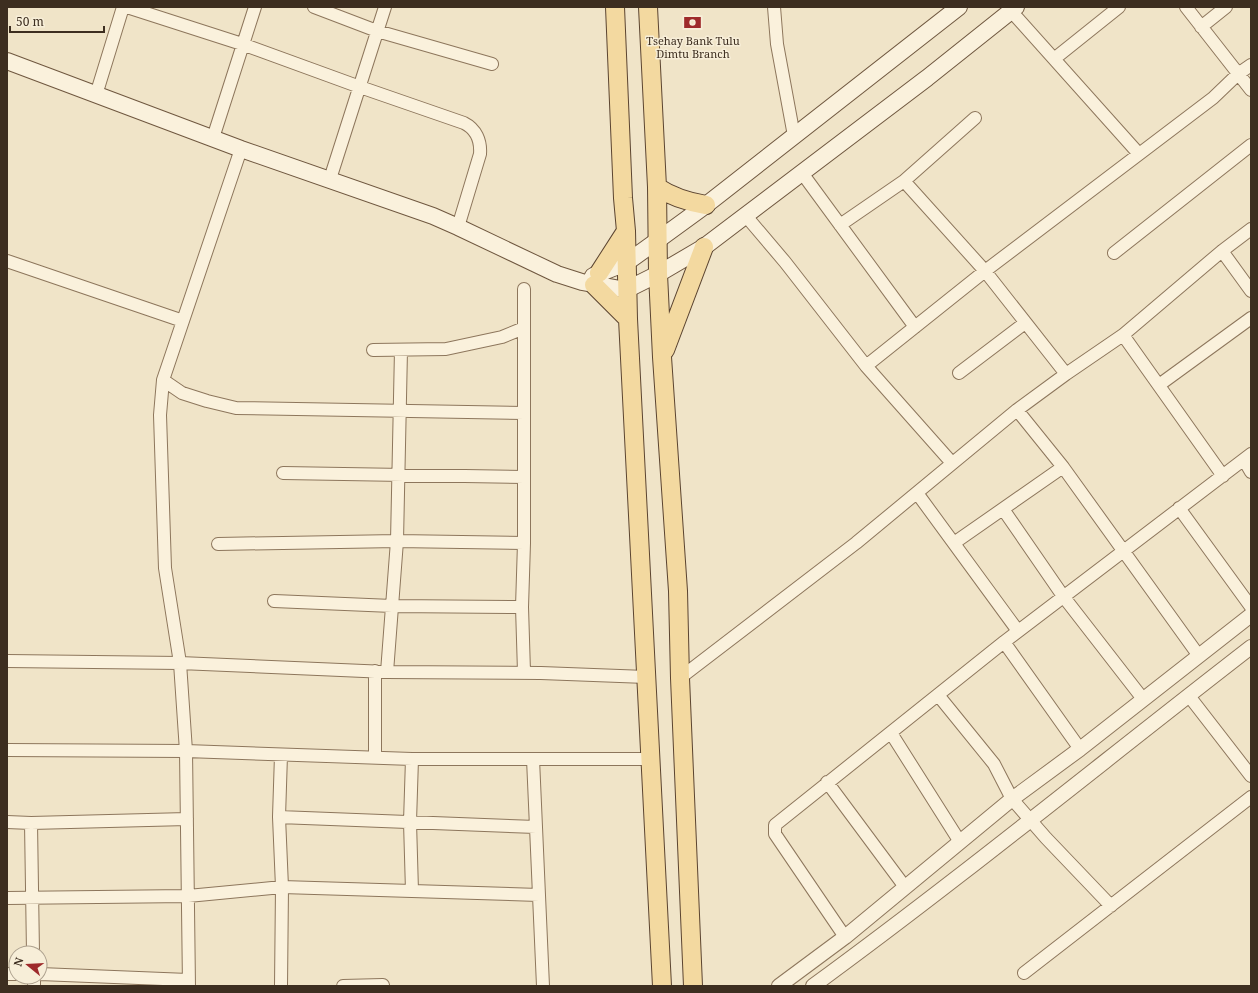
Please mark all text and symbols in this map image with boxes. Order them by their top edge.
scale bar [10,8,104,34]
text: 50 m [16,13,44,30]
bank icon: Tsehay Bank Tulu Dimtu Branch [683,13,703,33]
place label: Tsehay Bank Tulu Dimtu Branch [646,33,740,61]
north arrow [8,945,48,985]
text: N [10,955,27,968]

